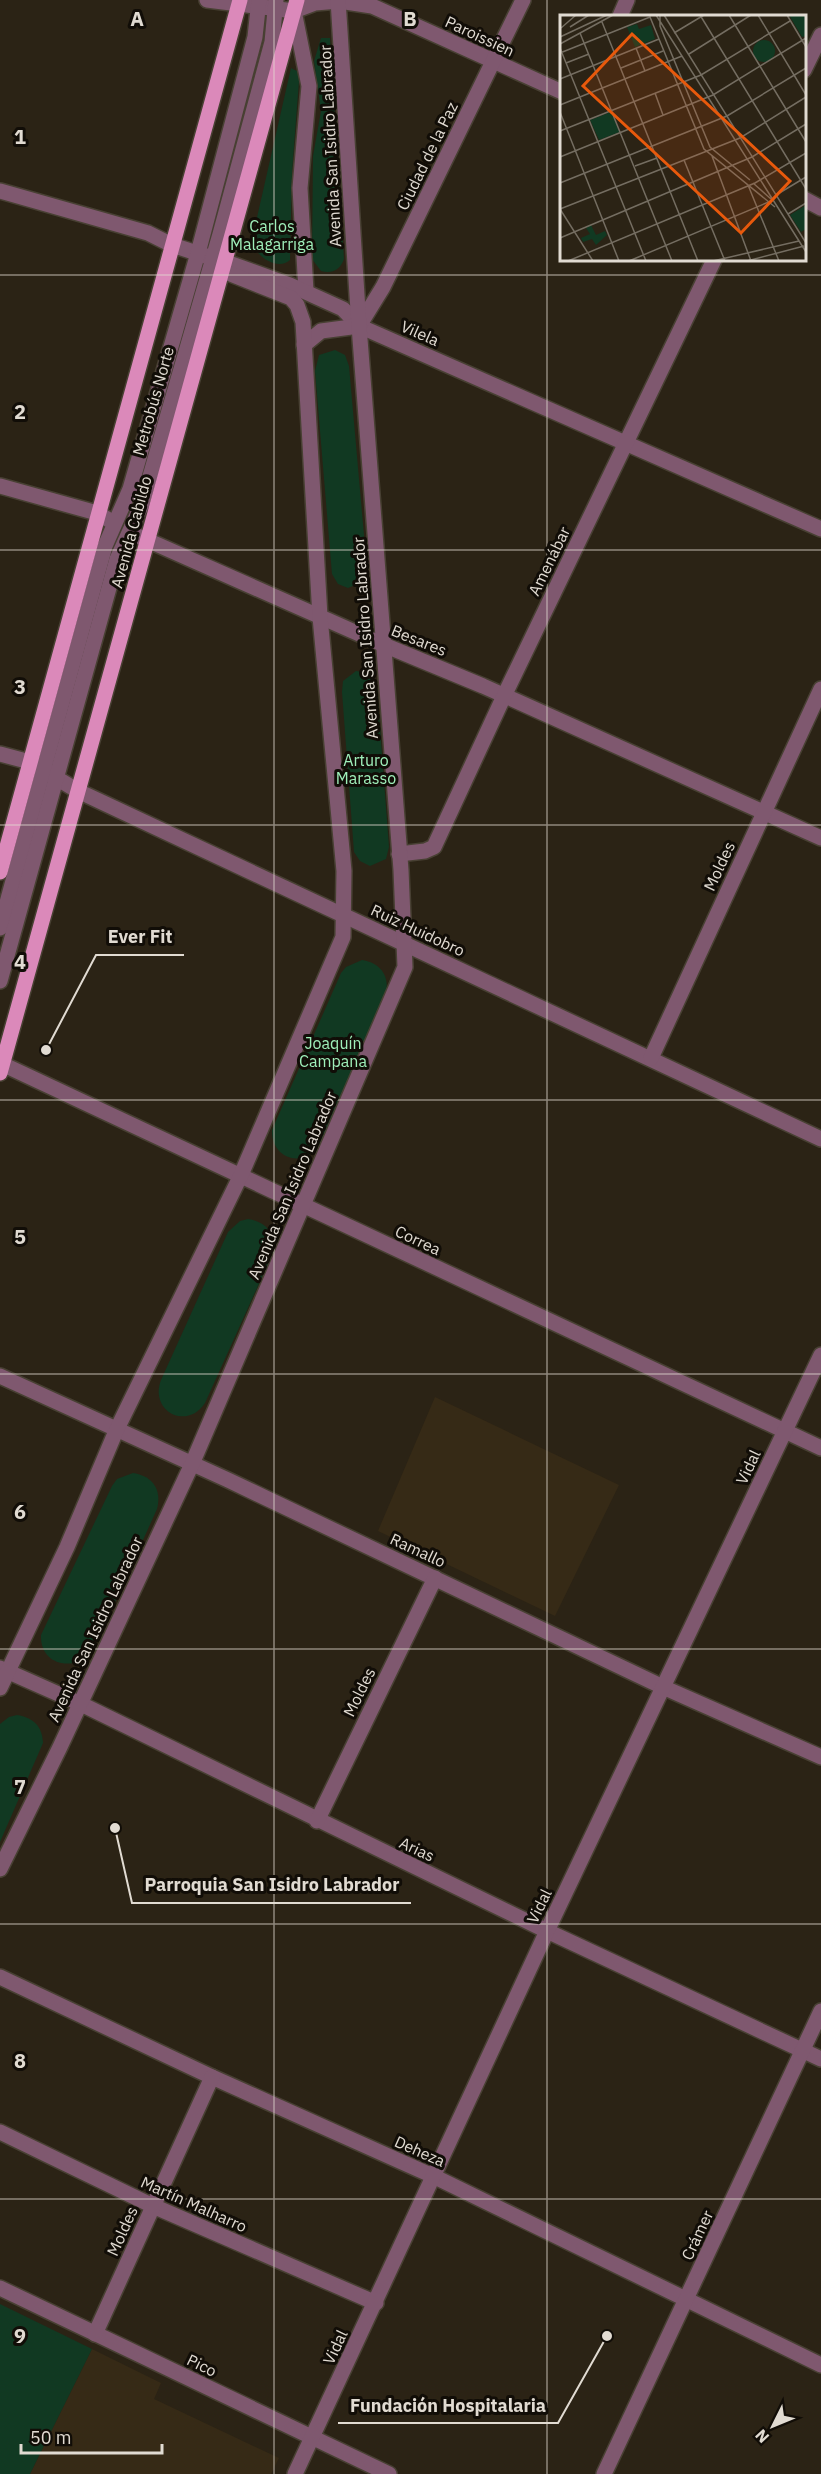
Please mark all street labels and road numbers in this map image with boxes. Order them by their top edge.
street label: Paroissien [442,11,518,61]
street label: Avenida San Isidro Labrador [315,44,345,247]
street label: Ciudad de la Paz [392,99,462,213]
street label: Vilela [398,316,443,350]
street label: Metrobús Norte [128,344,178,458]
street label: Avenida Cabildo [106,474,156,590]
street label: Amenábar [524,523,574,599]
street label: Avenida San Isidro Labrador [348,536,382,740]
street label: Besares [388,620,450,660]
street label: Moldes [699,838,739,894]
street label: Ruiz Huidobro [368,900,468,960]
street label: Avenida San Isidro Labrador [243,1088,341,1282]
street label: Correa [392,1221,444,1259]
street label: Vidal [731,1446,765,1488]
street label: Ramallo [387,1529,449,1571]
street label: Avenida San Isidro Labrador [43,1533,147,1725]
street label: Moldes [339,1664,379,1720]
street label: Arias [396,1832,438,1866]
street label: Vidal [522,1885,556,1927]
street label: Deheza [392,2131,449,2171]
street label: Martín Malharro [138,2172,250,2236]
street label: Moldes [102,2203,142,2259]
street label: Crámer [677,2207,717,2263]
street label: Vidal [318,2326,352,2368]
street label: Pico [184,2349,220,2381]

